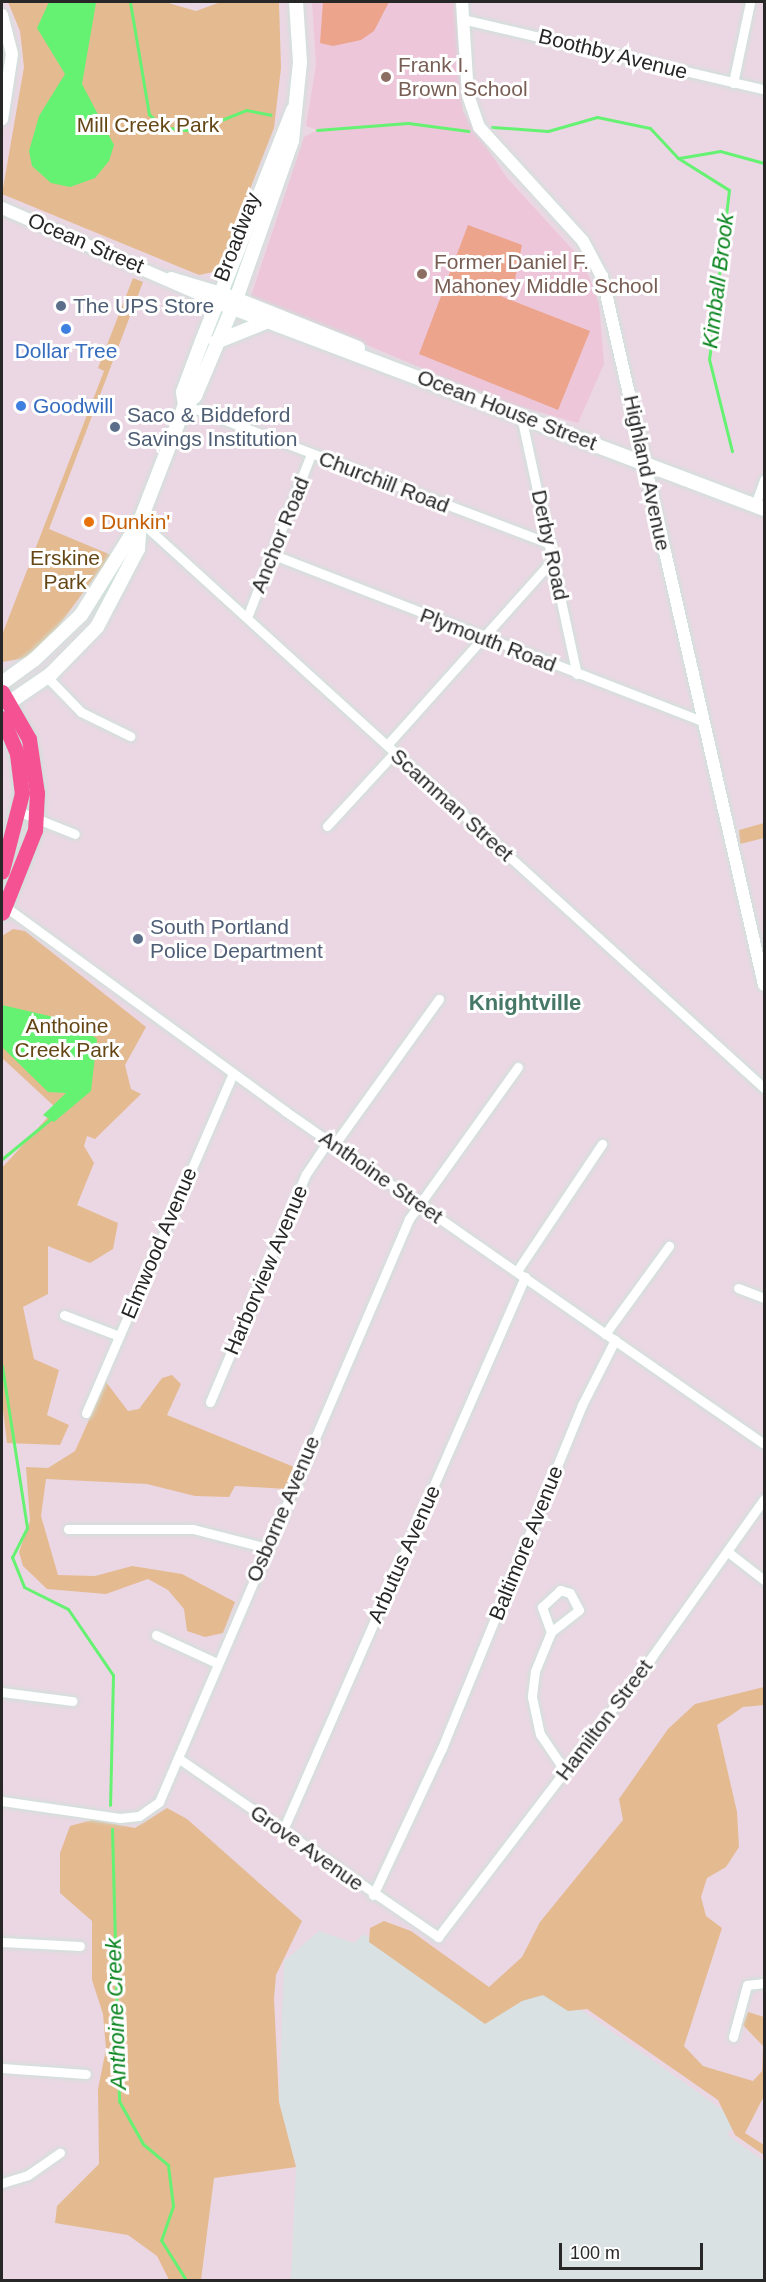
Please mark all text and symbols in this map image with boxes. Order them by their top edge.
street label: Boothby Avenue [535,23,691,85]
place label: Frank I. Brown School [398,52,528,102]
marker: Frank I. Brown School [379,70,393,84]
park label: Mill Creek Park [77,112,219,138]
street label: Broadway [209,189,265,285]
street label: Ocean Street [24,207,148,279]
water label: Kimball Brook [697,212,739,350]
place label: Former Daniel F. Mahoney Middle School [434,249,658,299]
marker: Former Daniel F. Mahoney Middle School [415,267,429,281]
place label: The UPS Store [73,293,214,319]
marker: The UPS Store [54,299,68,313]
marker: Dollar Tree [59,322,73,336]
place label: Dollar Tree [14,338,118,364]
street label: Ocean House Street [414,364,600,456]
street label: Highland Avenue [618,392,676,554]
place label: Goodwill [33,393,114,419]
marker: Goodwill [14,399,28,413]
place label: Saco & Biddeford Savings Institution [127,402,297,452]
marker: Saco & Biddeford Savings Institution [108,420,122,434]
street label: Churchill Road [315,446,453,518]
street label: Anchor Road [245,473,315,597]
street label: Derby Road [526,488,574,602]
place label: Dunkin' [101,509,170,535]
marker: Dunkin' [82,515,96,529]
park label: Erskine Park [30,545,100,595]
street label: Plymouth Road [416,603,560,677]
street label: Scamman Street [385,743,519,867]
place label: South Portland Police Department [150,914,323,964]
marker: South Portland Police Department [131,932,145,946]
district label: Knightville [469,990,581,1016]
park label: Anthoine Creek Park [14,1013,120,1063]
street label: Anthoine Street [314,1125,448,1229]
street label: Elmwood Avenue [116,1163,202,1323]
street label: Harborview Avenue [219,1181,313,1359]
street label: Osborne Avenue [241,1432,325,1586]
street label: Baltimore Avenue [483,1462,569,1624]
street label: Arbutus Avenue [362,1481,446,1627]
street label: Hamilton Street [550,1655,658,1785]
street label: Grove Avenue [245,1799,369,1897]
water label: Anthoine Creek [100,1938,132,2090]
scale bar [562,2231,706,2269]
text: 100 m [570,2243,620,2263]

